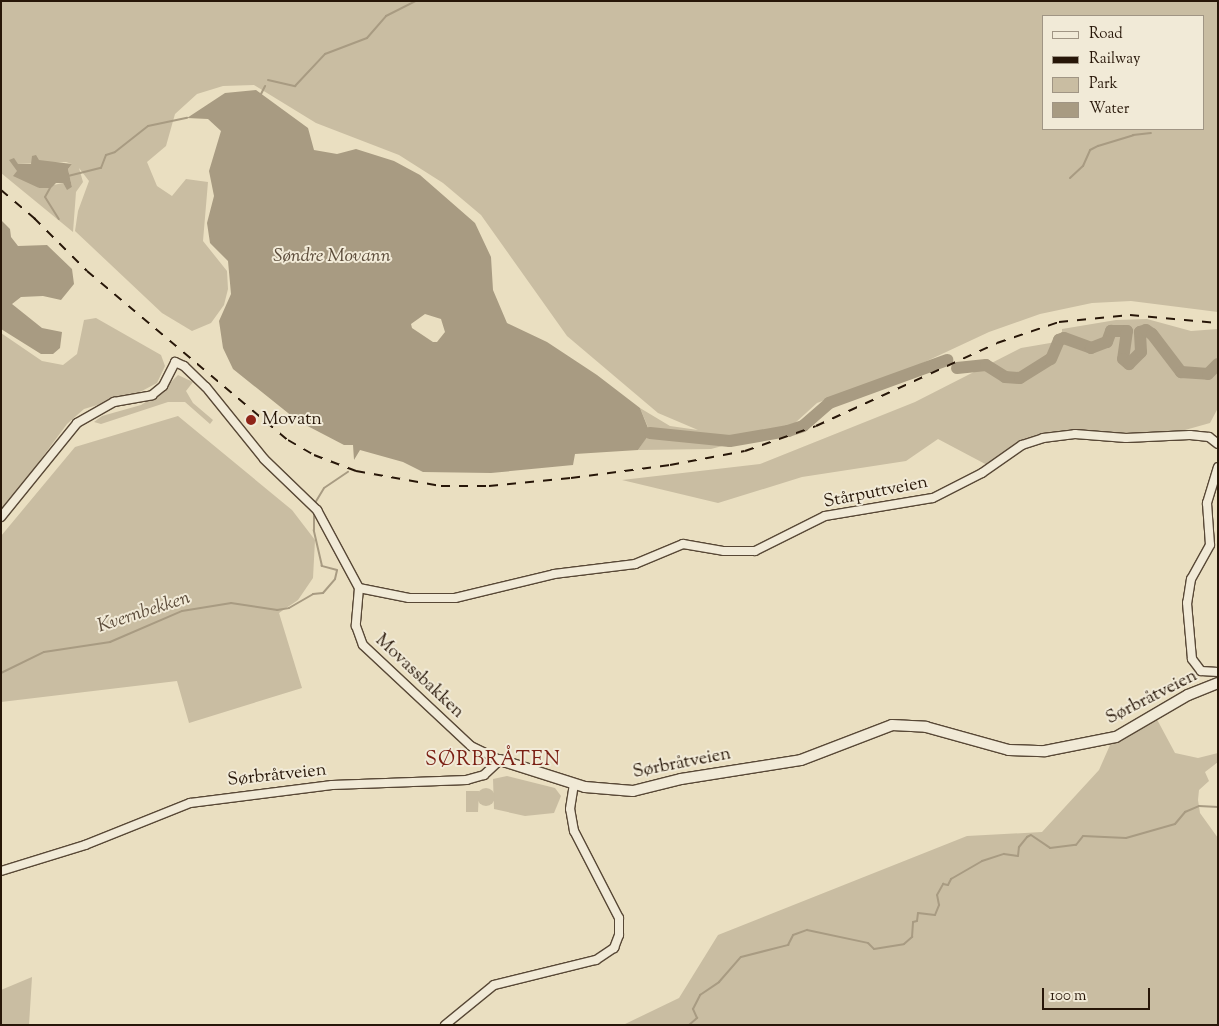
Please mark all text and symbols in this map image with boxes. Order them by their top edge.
legend [1042,15,1204,130]
text: Road [1089,24,1123,45]
text: Railway [1089,49,1140,70]
text: Park [1089,74,1118,95]
text: Water [1089,99,1129,120]
water label: Søndre Movann [273,246,391,268]
place label: Movatn [262,409,322,431]
marker: Movatn [244,413,258,427]
street label: Stårputtveien [822,472,930,514]
water label: Kvernbekken [95,587,193,639]
street label: Movassbakken [370,630,468,724]
street label: Sørbråtveien [1103,666,1201,730]
street label: Sørbråtveien [631,744,733,784]
district label: SØRBRÅTEN [424,748,562,772]
street label: Sørbråtveien [226,760,328,792]
scale bar [1044,978,1152,1010]
text: 100 m [1050,986,1086,1007]

